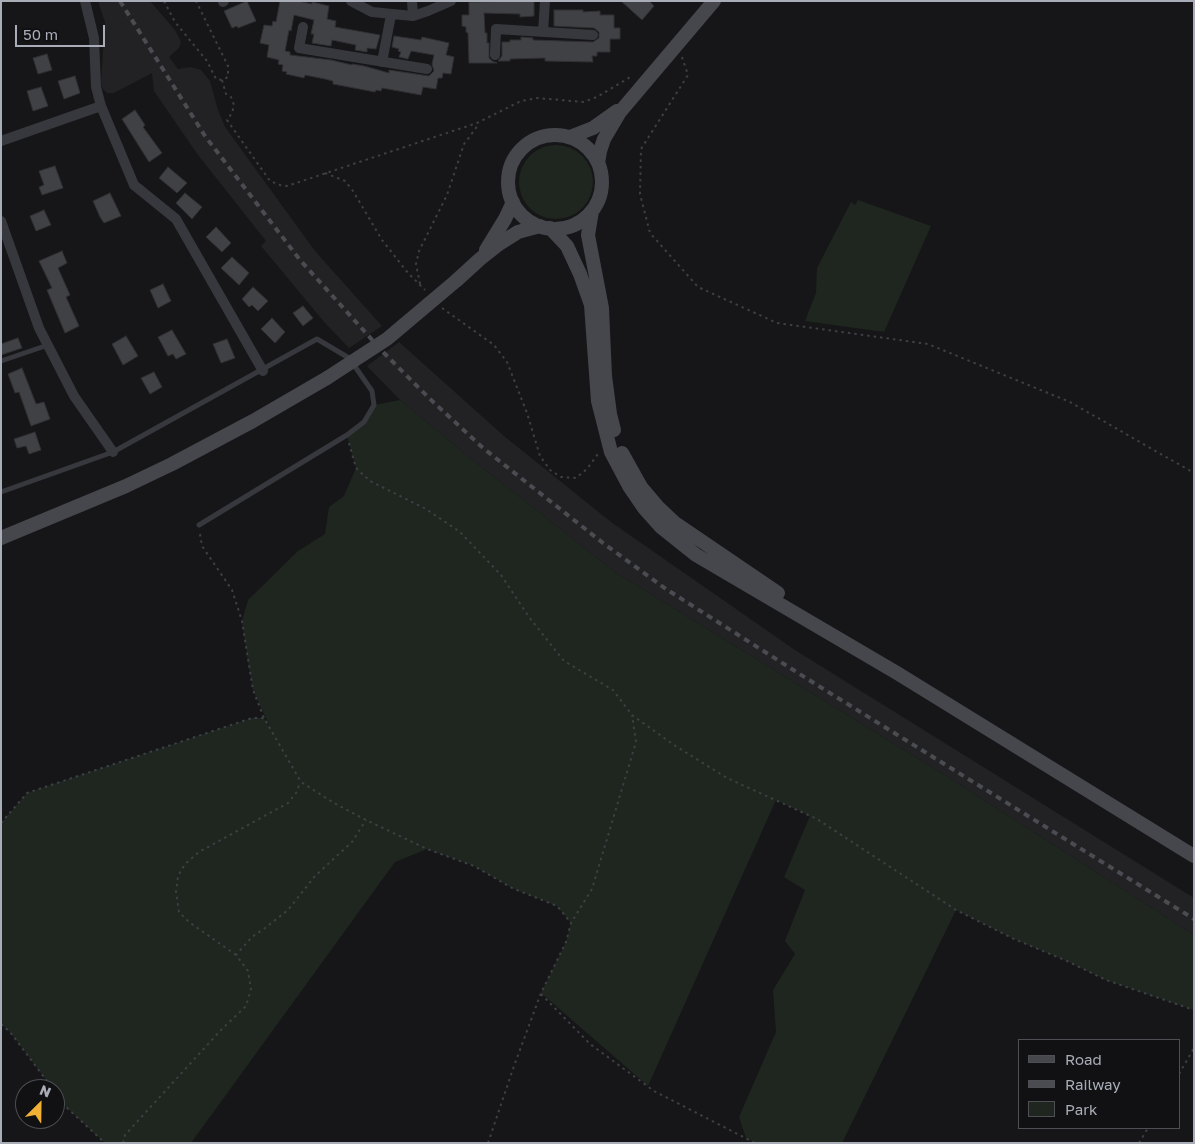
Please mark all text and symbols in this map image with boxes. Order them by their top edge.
scale bar [18,15,108,47]
text: 50 m [23,25,58,43]
legend [1018,1039,1180,1129]
text: Road [1065,1050,1102,1068]
text: Railway [1065,1075,1121,1093]
north arrow [15,1079,65,1129]
text: N [37,1081,54,1101]
text: Park [1065,1100,1097,1118]

